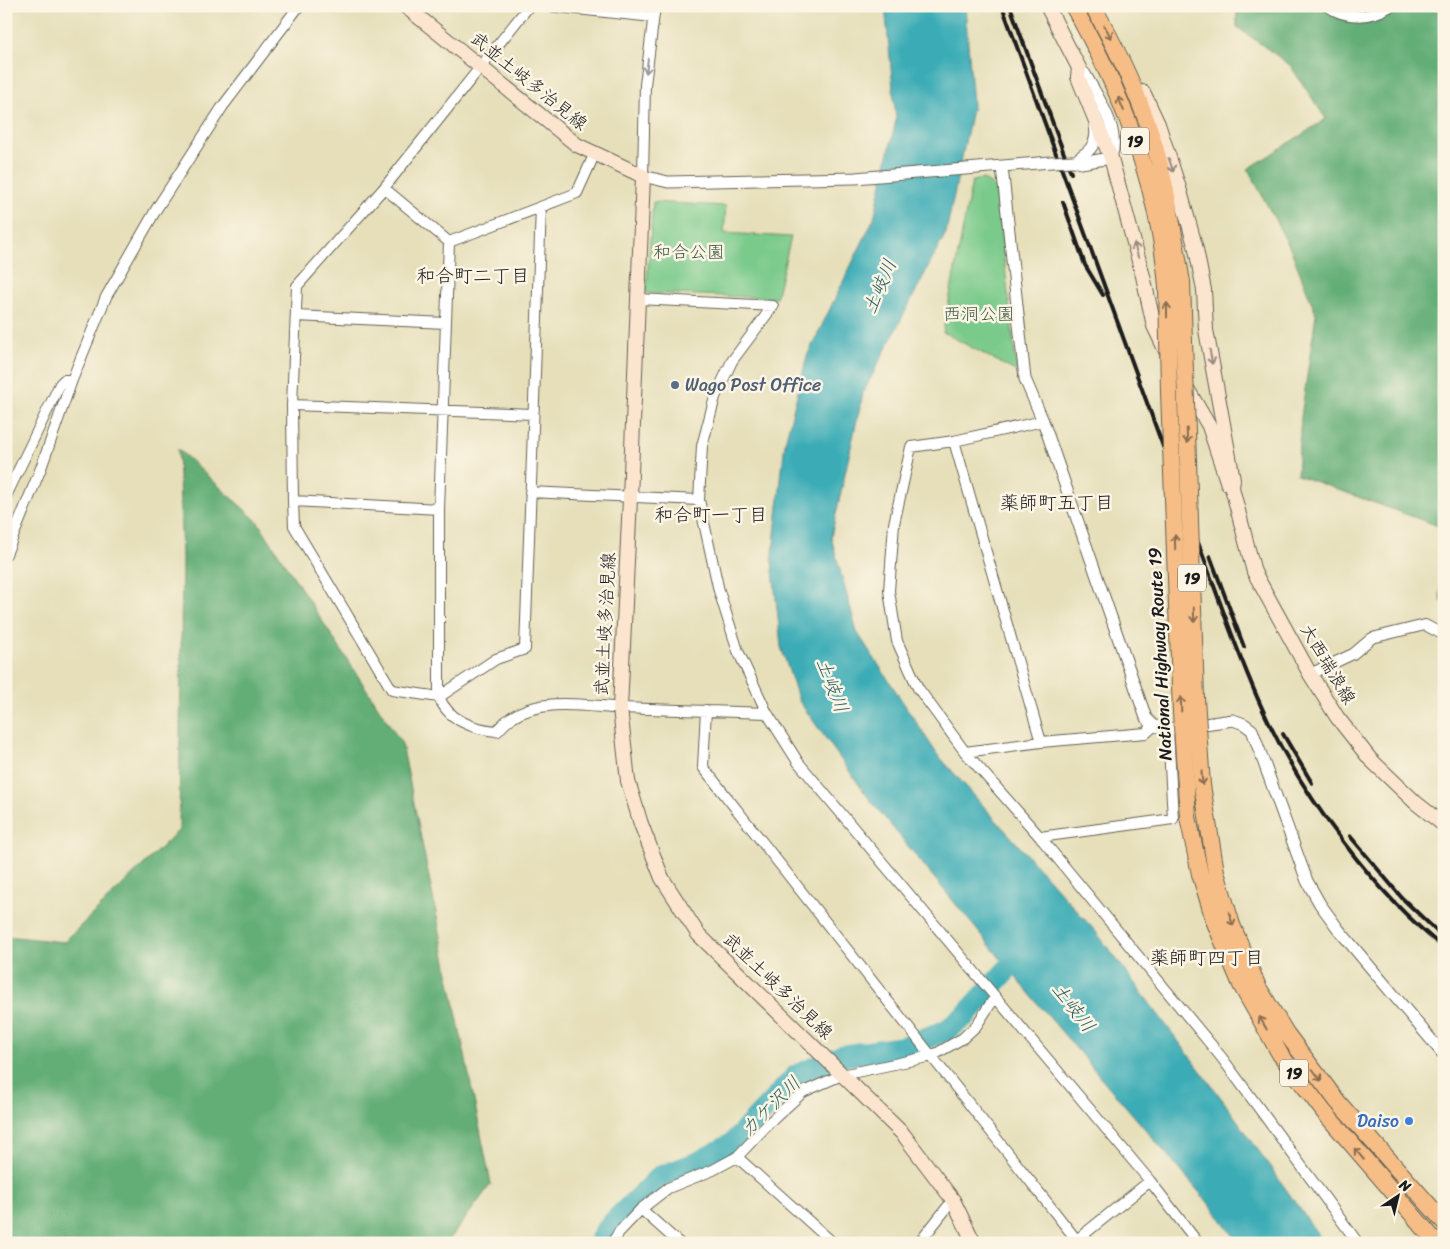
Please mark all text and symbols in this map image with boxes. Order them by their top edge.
street label: 武並土岐多治見線 [463,23,595,139]
one-way arrow [1103,24,1113,39]
one-way arrow [642,57,652,73]
one-way arrow [1115,97,1125,112]
road number: 19 [1121,128,1149,154]
one-way arrow [1167,156,1177,172]
park label: 和合公園 [653,236,725,268]
one-way arrow [1131,243,1140,259]
water label: 土岐川 [853,254,906,319]
district label: 和合町二丁目 [416,259,530,292]
park label: 西洞公園 [943,298,1015,330]
one-way arrow [1162,302,1172,318]
one-way arrow [1206,349,1216,365]
place label: Wago Post Office [685,369,821,401]
marker: Wago Post Office [669,379,681,391]
one-way arrow [1183,427,1192,443]
district label: 薬師町五丁目 [1000,486,1114,519]
district label: 和合町一丁目 [654,498,768,531]
one-way arrow [1170,534,1179,550]
street label: National Highway Route 19 [1138,547,1182,761]
street label: 武並土岐多治見線 [585,551,625,697]
road number: 19 [1178,564,1206,592]
one-way arrow [1189,607,1198,623]
street label: 大西瑞浪線 [1291,617,1365,711]
water label: 土岐川 [807,653,858,718]
one-way arrow [1176,697,1185,713]
one-way arrow [1197,769,1206,785]
one-way arrow [1226,910,1236,926]
street label: 武並土岐多治見線 [715,924,841,1048]
district label: 薬師町四丁目 [1150,941,1264,974]
water label: 土岐川 [1043,975,1104,1040]
one-way arrow [1257,1017,1267,1031]
road number: 19 [1280,1060,1308,1086]
water label: カケ沢川 [732,1068,809,1145]
one-way arrow [1312,1068,1323,1081]
place label: Daiso [1357,1105,1399,1137]
marker: Daiso [1403,1115,1415,1127]
one-way arrow [1353,1147,1365,1160]
north arrow [1372,1172,1422,1222]
text: N [1393,1172,1417,1199]

